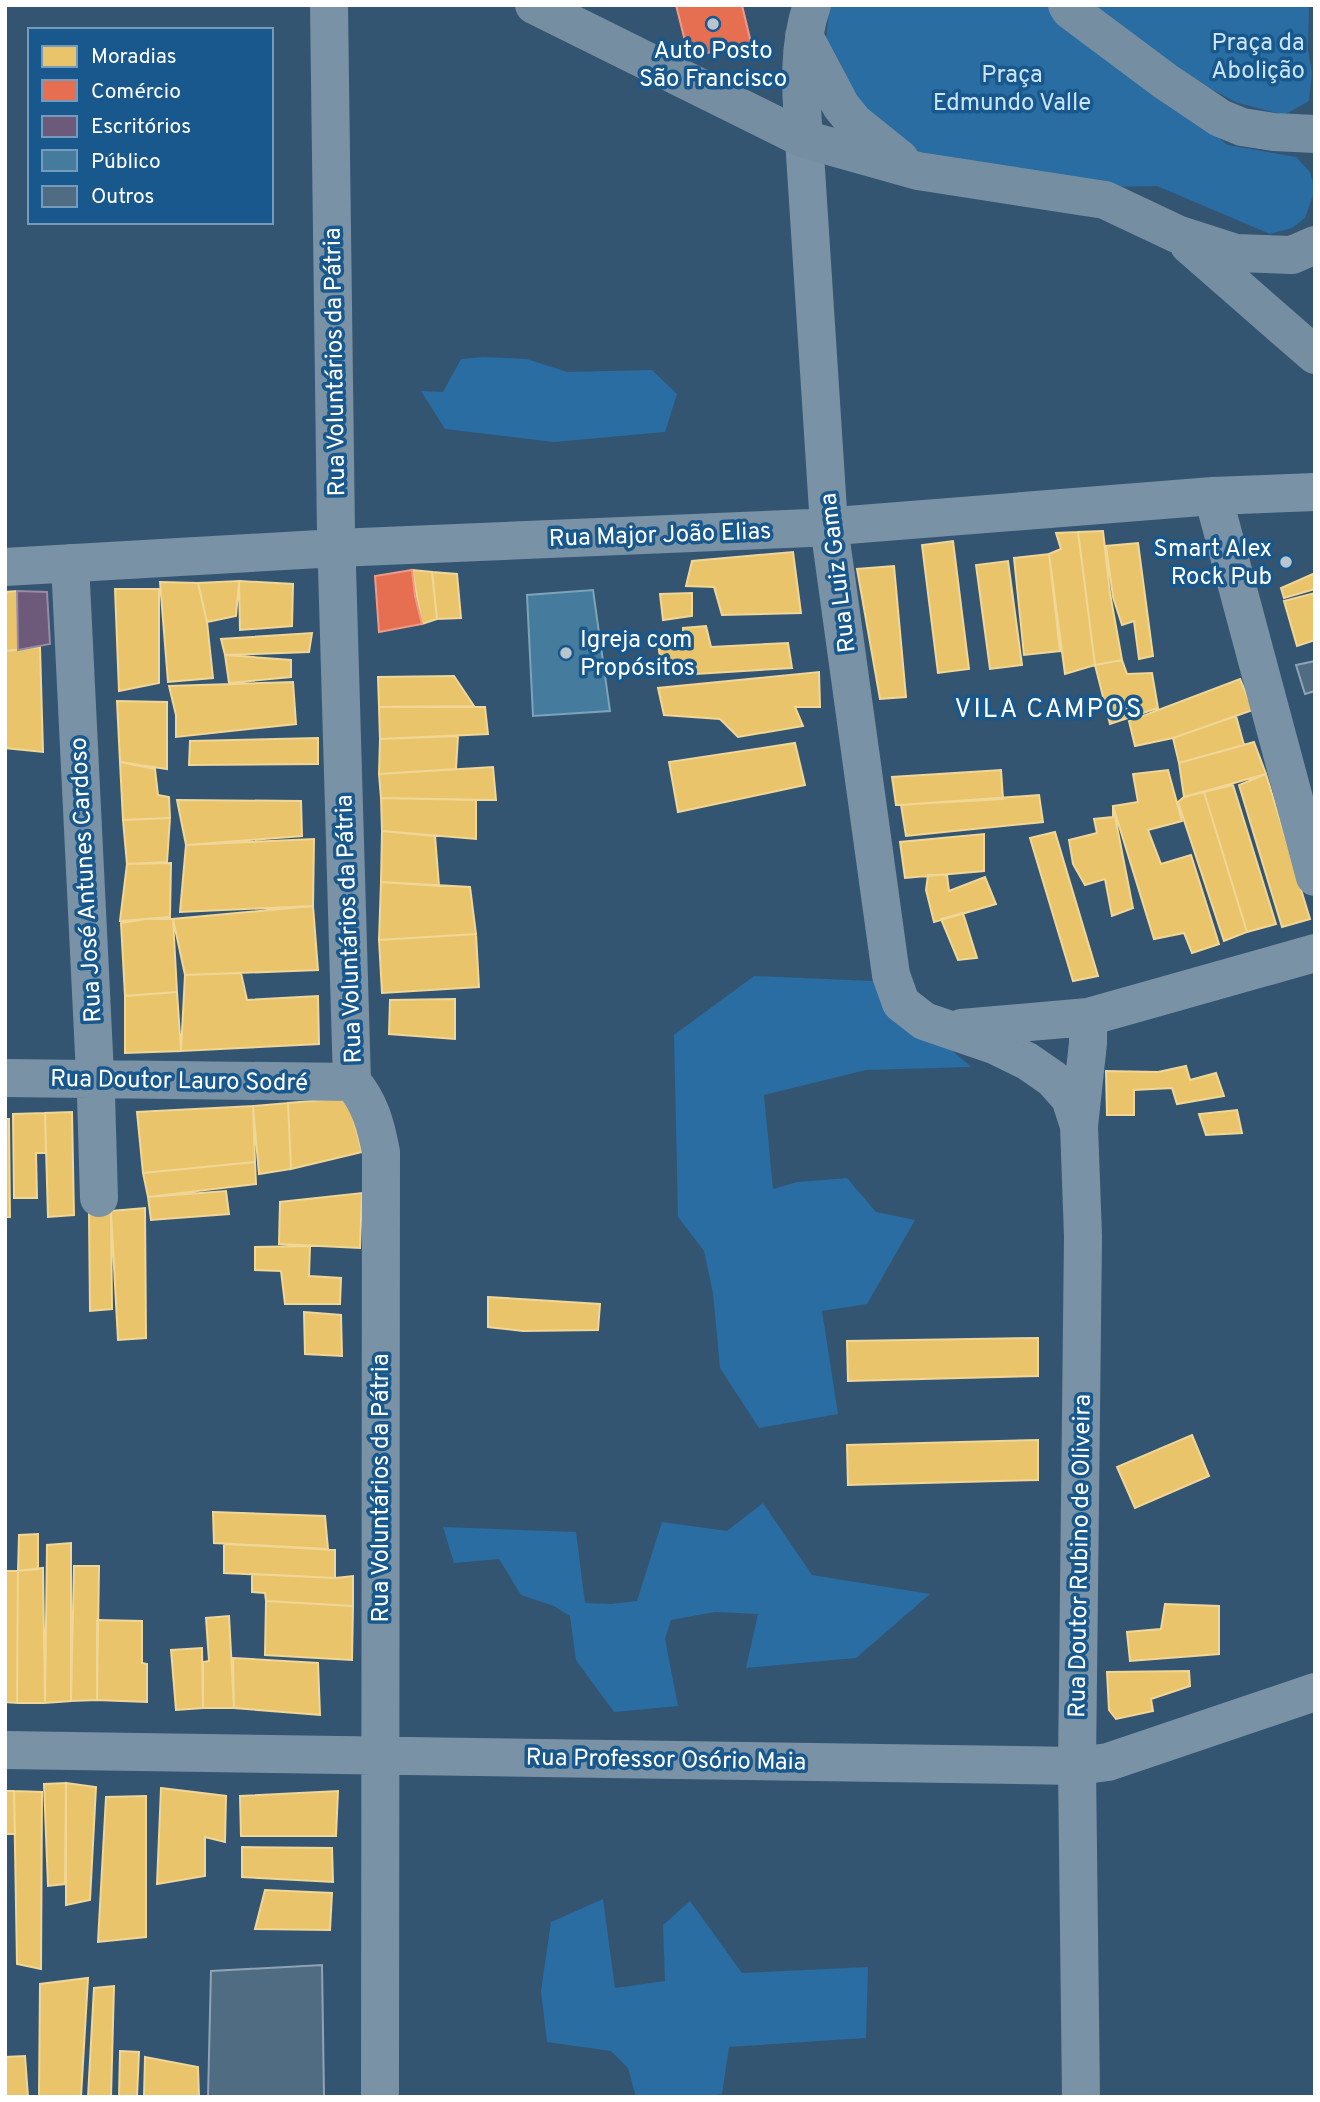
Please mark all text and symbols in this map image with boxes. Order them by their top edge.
marker: Auto Posto São Francisco [705,16,721,32]
legend [28,28,273,224]
park label: Praça da Abolição [1211,29,1305,87]
place label: Auto Posto São Francisco [639,37,787,95]
text: Moradias [91,44,177,71]
park label: Praça Edmundo Valle [933,61,1091,119]
text: Comércio [91,79,181,106]
text: Escritórios [91,114,191,141]
text: Público [91,149,161,176]
text: Outros [91,184,154,211]
street label: Rua Voluntários da Pátria [319,227,353,497]
street label: Rua Luiz Gama [814,491,864,654]
street label: Rua Major João Elias [548,517,772,555]
place label: Smart Alex Rock Pub [1154,535,1272,593]
marker: Smart Alex Rock Pub [1278,554,1294,570]
place label: Igreja com Propósitos [580,626,695,684]
marker: Igreja com Propósitos [558,645,574,661]
district label: VILA CAMPOS [954,694,1144,727]
street label: Rua José Antunes Cardoso [65,736,109,1023]
street label: Rua Voluntários da Pátria [330,794,370,1064]
street label: Rua Doutor Lauro Sodré [50,1065,308,1099]
street label: Rua Voluntários da Pátria [367,1353,397,1623]
street label: Rua Doutor Rubino de Oliveira [1063,1394,1099,1718]
street label: Rua Professor Osório Maia [525,1744,807,1778]

